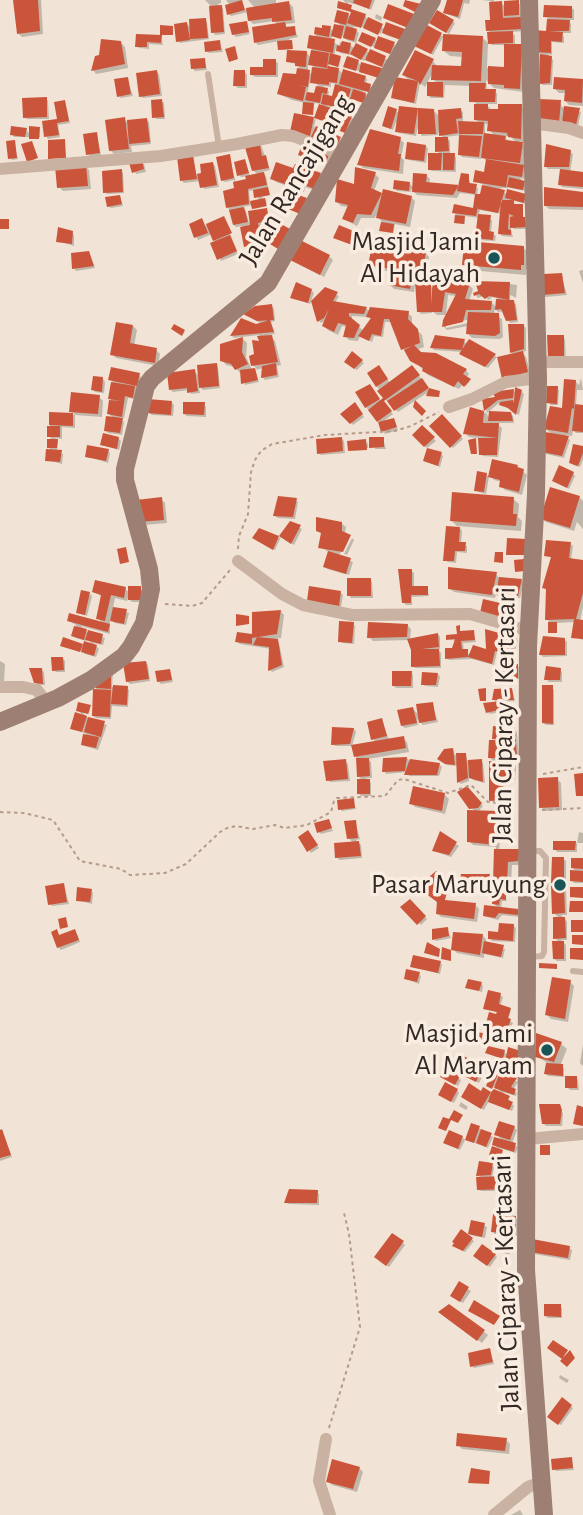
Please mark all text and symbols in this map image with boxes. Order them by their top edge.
street label: Jalan Rancajigang [232,88,360,272]
place label: Masjid Jami Al Hidayah [352,225,480,291]
marker: Masjid Jami Al Hidayah [486,250,502,266]
street label: Jalan Ciparay - Kertasari [485,587,523,843]
place label: Pasar Maruyung [371,868,546,902]
marker: Pasar Maruyung [552,877,568,893]
place label: Masjid Jami Al Maryam [405,1017,533,1083]
marker: Masjid Jami Al Maryam [539,1042,555,1058]
street label: Jalan Ciparay - Kertasari [485,1154,527,1412]

